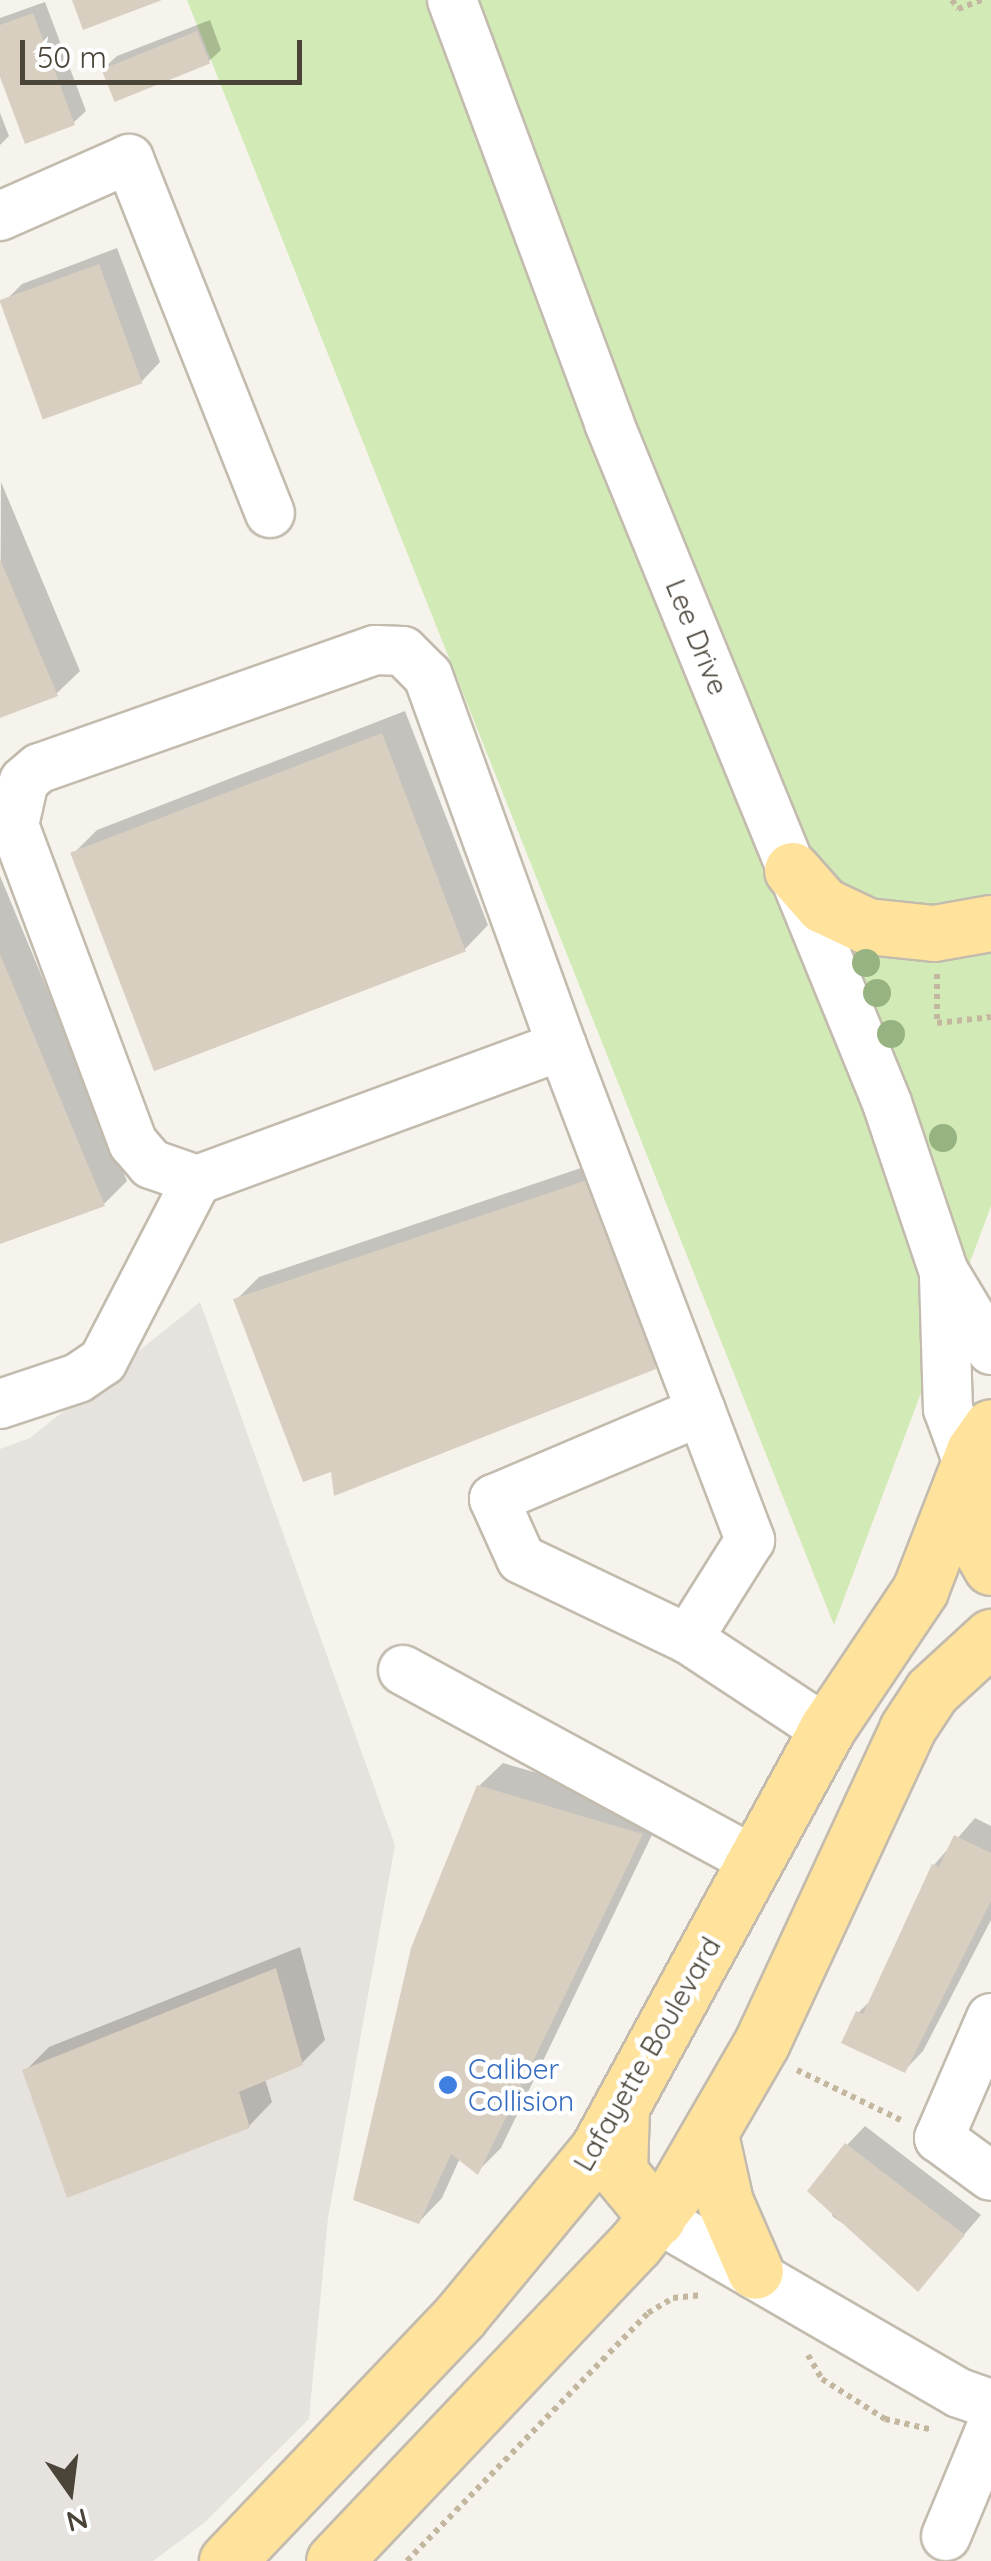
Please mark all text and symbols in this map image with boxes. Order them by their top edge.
scale bar [25,20,308,82]
text: 50 m [37,38,107,76]
street label: Lee Drive [659,574,735,700]
street label: Lafayette Boulevard [566,1931,728,2177]
place label: Caliber Collision [468,2052,574,2118]
marker: Caliber Collision [437,2074,459,2096]
north arrow [20,2441,120,2541]
text: N [63,2501,92,2540]

